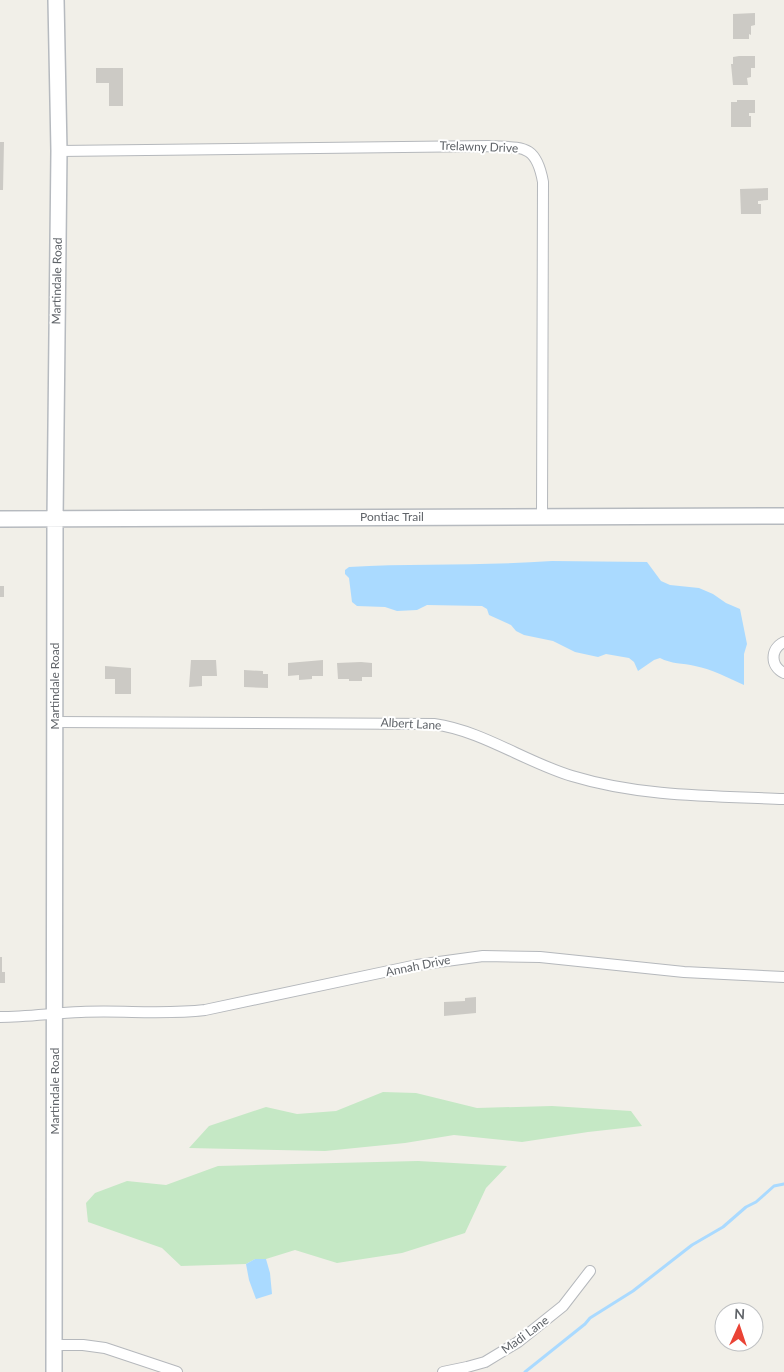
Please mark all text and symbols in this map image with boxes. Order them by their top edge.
street label: Trelawny Drive [440,138,519,155]
street label: Martindale Road [48,237,65,325]
street label: Pontiac Trail [360,509,424,524]
street label: Martindale Road [47,643,62,729]
street label: Albert Lane [380,714,442,733]
street label: Annah Drive [384,952,452,979]
street label: Martindale Road [47,1048,62,1134]
north arrow [714,1302,764,1352]
text: N [734,1305,746,1322]
street label: Madi Lane [498,1312,551,1357]

